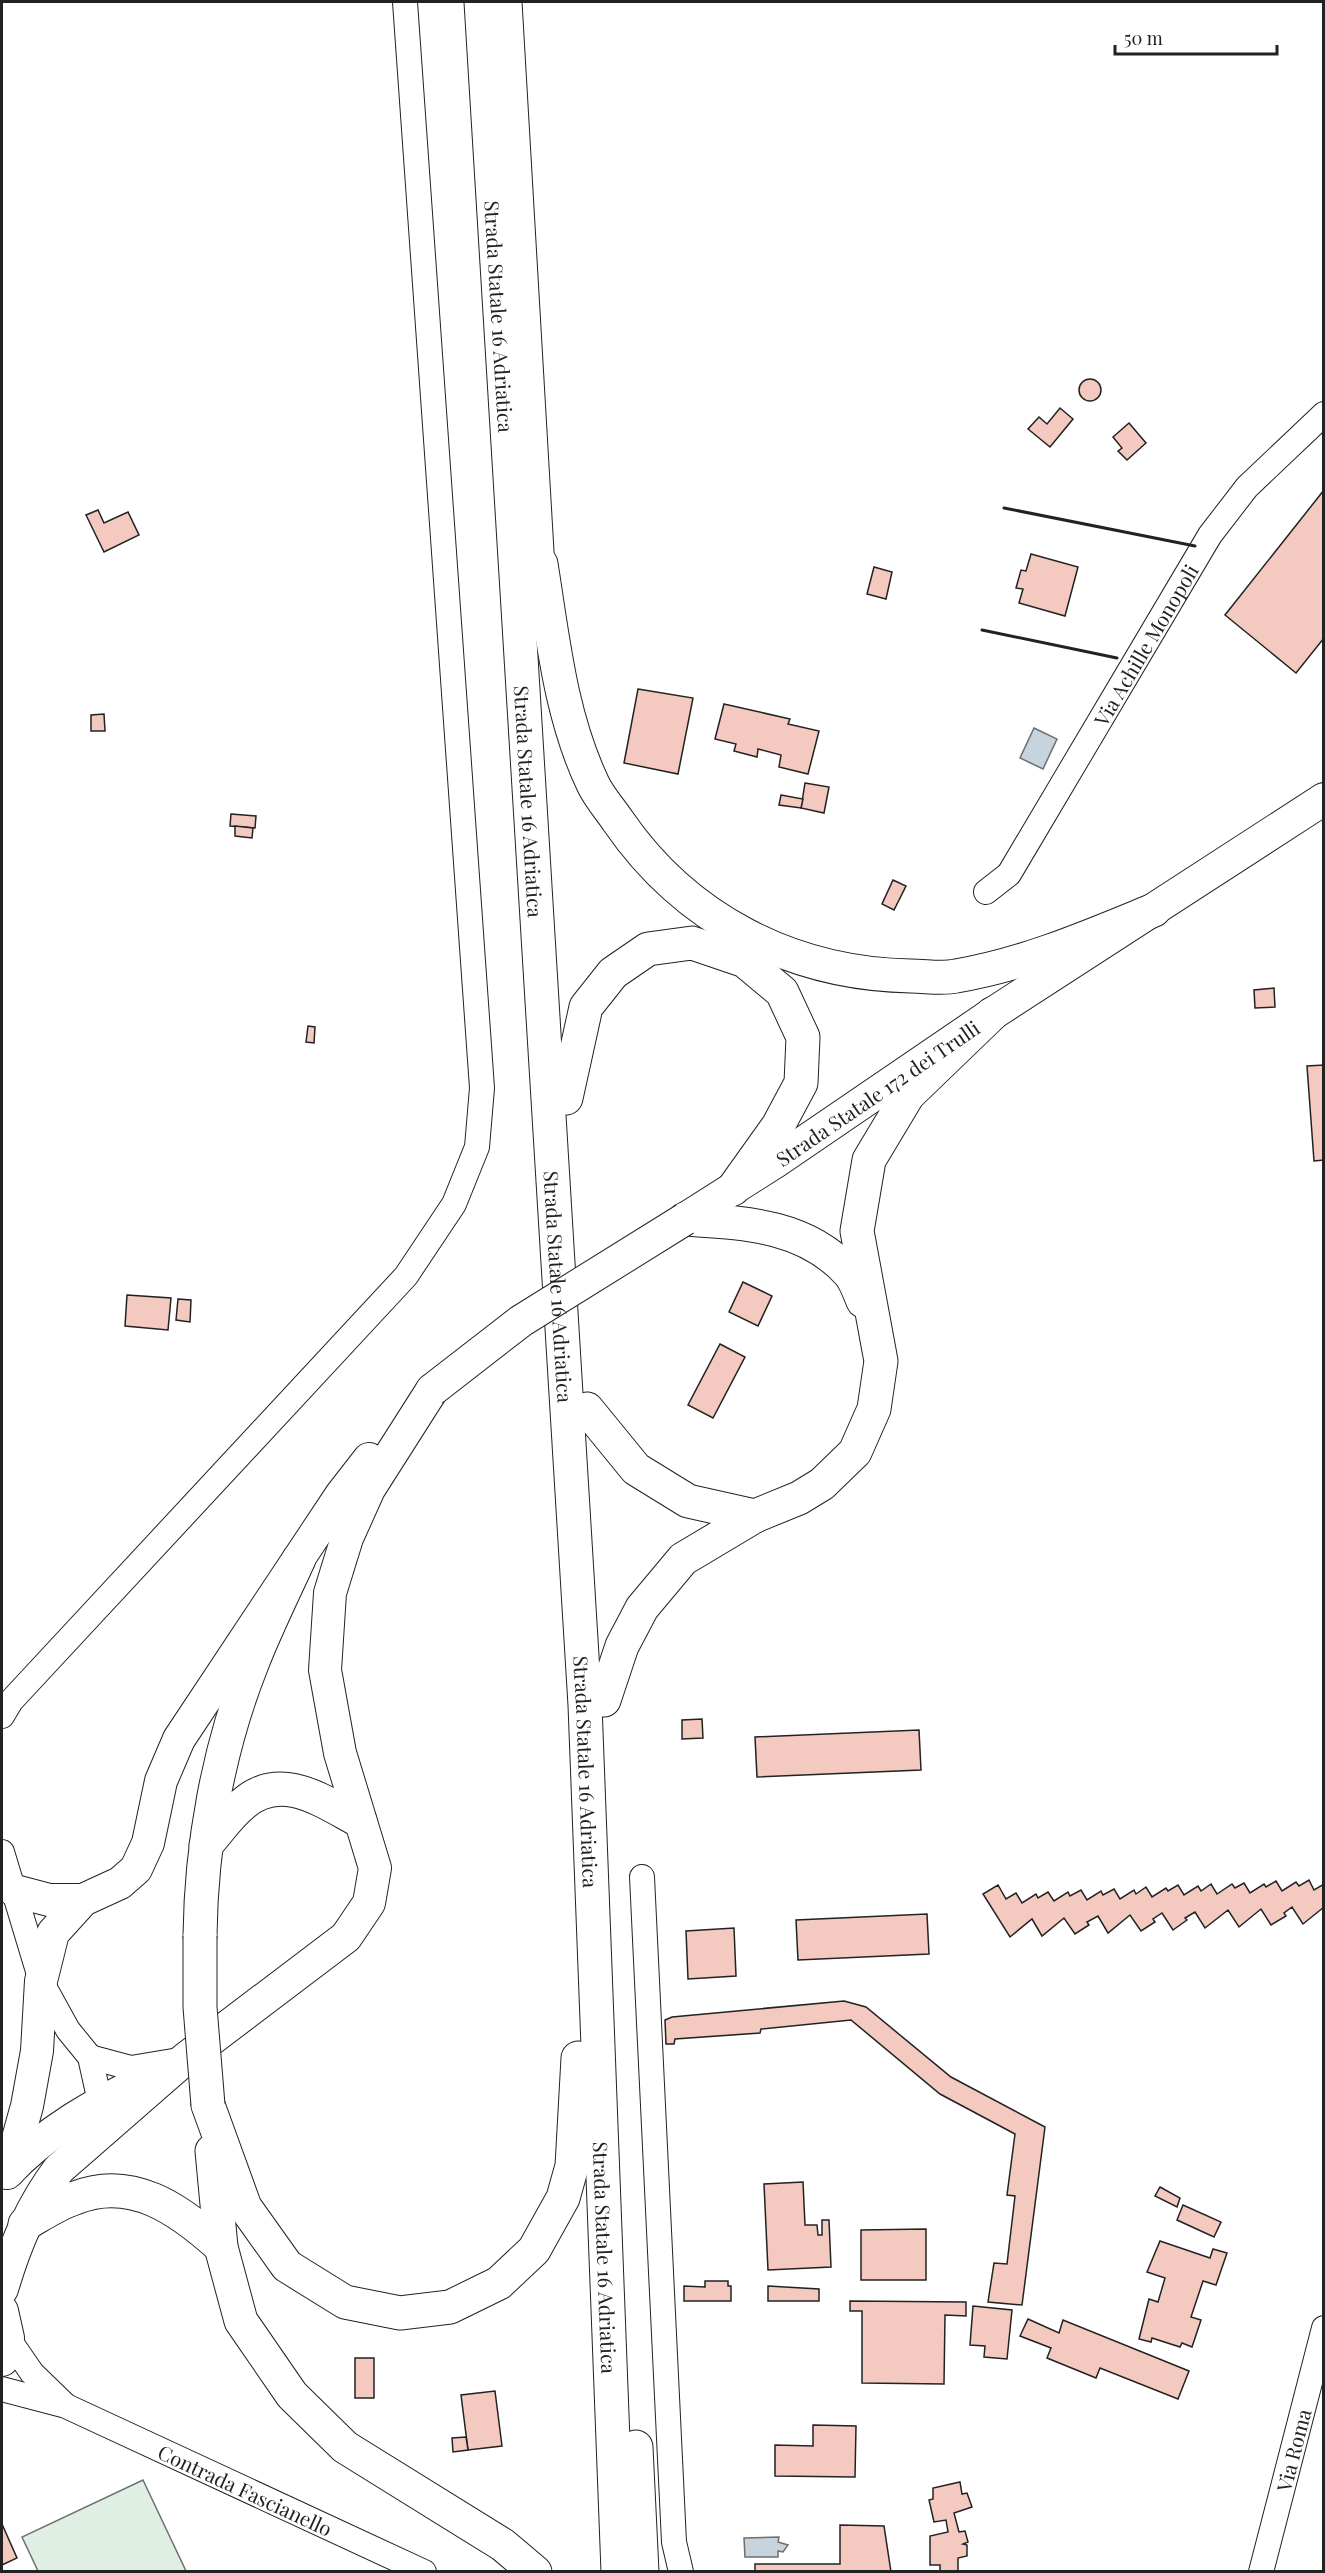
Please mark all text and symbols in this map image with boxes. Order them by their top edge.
scale bar [1115,18,1277,56]
text: 50 m [1124,26,1163,50]
street label: Strada Statale 16 Adriatica [480,200,521,433]
street label: Via Achille Monopoli [1086,559,1203,731]
street label: Strada Statale 16 Adriatica [509,685,550,918]
street label: Strada Statale 172 dei Trulli [770,1013,984,1172]
street label: Strada Statale 16 Adriatica [539,1170,580,1403]
street label: Strada Statale 16 Adriatica [569,1655,605,1888]
street label: Strada Statale 16 Adriatica [588,2141,624,2374]
street label: Via Roma [1269,2406,1316,2495]
street label: Contrada Fascianello [154,2437,337,2541]

